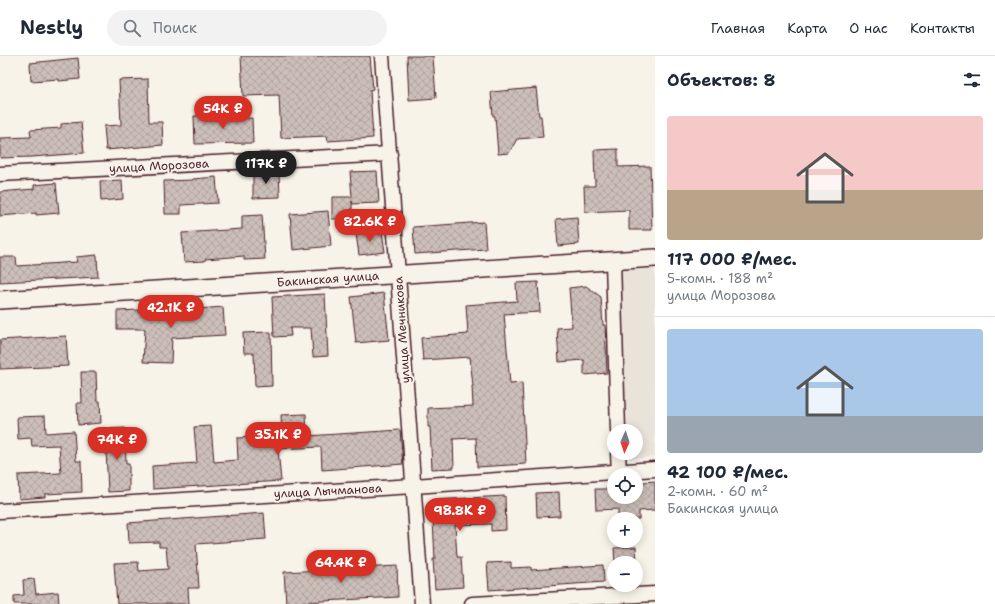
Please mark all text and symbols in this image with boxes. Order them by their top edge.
search box [107,10,387,46]
text: Nestly [20,15,83,40]
icon: search [121,17,143,39]
text: Поиск [153,18,197,38]
text: Главная [711,19,765,37]
text: Карта [787,19,827,37]
text: О нас [849,19,888,37]
text: Контакты [910,19,975,37]
text: Объектов: 8 [667,69,776,91]
icon: filters [961,69,983,91]
pin: 54K ₽ [195,96,251,130]
text: 54K ₽ [203,100,243,117]
icon: home [789,142,861,214]
pin: 117K ₽ [233,151,299,185]
street label: улица Морозова [109,155,210,177]
text: 117K ₽ [245,155,287,172]
pin: 82.6K ₽ [333,209,407,243]
text: 82.6K ₽ [344,213,396,230]
text: 117 000 ₽/мес. [667,248,797,270]
street label: Бакинская улица [276,267,380,291]
text: 5-комн. · 188 m² [667,270,773,287]
street label: улица Мечникова [390,276,414,384]
text: улица Морозова [667,287,776,304]
pin: 42.1K ₽ [134,295,208,329]
text: 42.1K ₽ [147,299,195,316]
icon: home [789,355,861,427]
pin: 35.1K ₽ [241,422,315,456]
north arrow [607,424,643,460]
map controls [607,424,643,592]
text: 35.1K ₽ [254,426,302,443]
pin: 74K ₽ [89,427,145,461]
text: 74K ₽ [97,431,137,448]
text: 42 100 ₽/мес. [667,461,788,483]
button: locate [607,468,643,504]
street label: улица Лычманова [273,480,383,502]
text: 2-комн. · 60 m² [667,483,768,500]
pin: 98.8K ₽ [423,498,497,532]
text: Бакинская улица [667,500,778,517]
text: 98.8K ₽ [434,502,486,519]
button: + [607,512,643,548]
pin: 64.4K ₽ [304,550,378,584]
text: 64.4K ₽ [315,554,367,571]
button: − [607,556,643,592]

